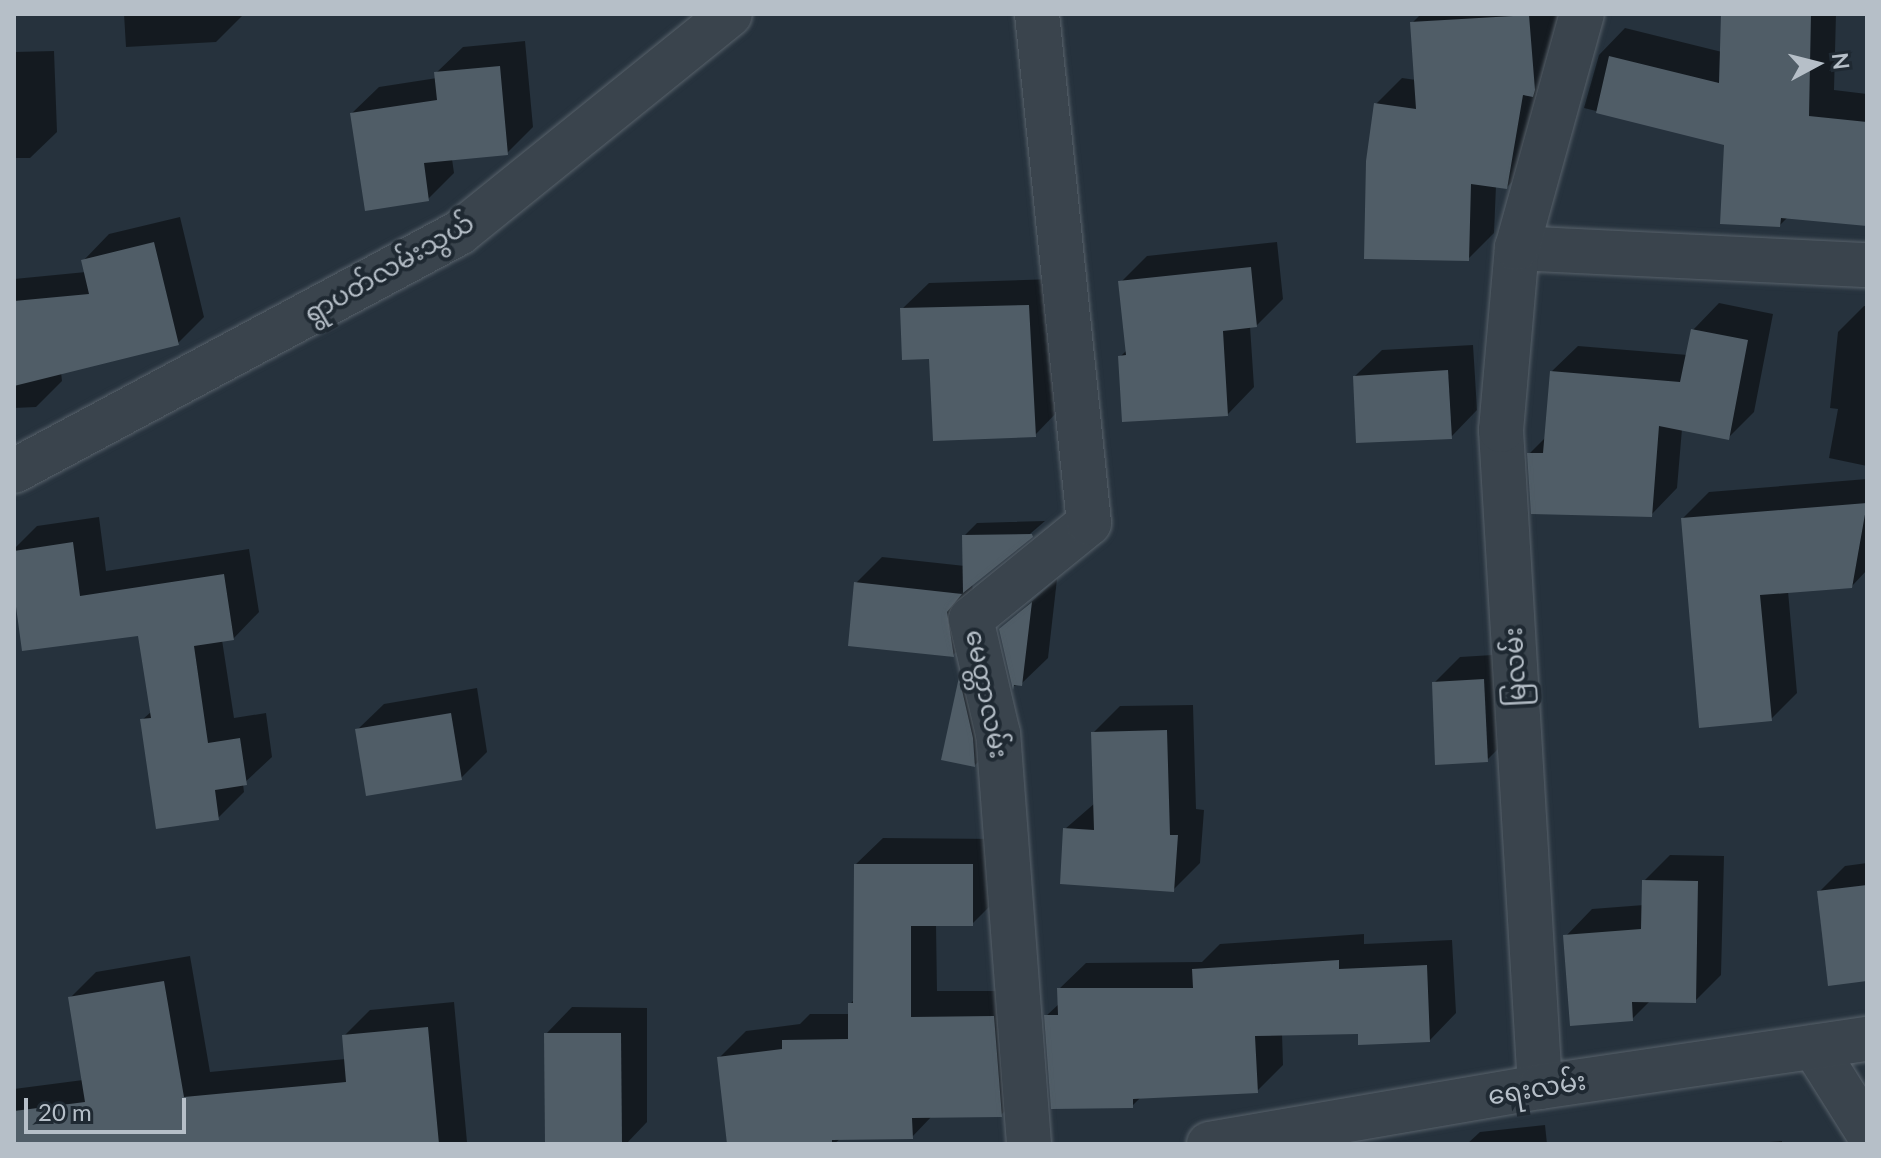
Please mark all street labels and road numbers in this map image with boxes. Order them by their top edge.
street label: ရွာပတ်လမ်းသွယ် [299,207,479,329]
street label: မေတ္တာလမ်း [959,627,1015,761]
street label: မြလမ်း [1497,627,1533,707]
street label: ရေးလမ်း [1486,1065,1588,1111]

